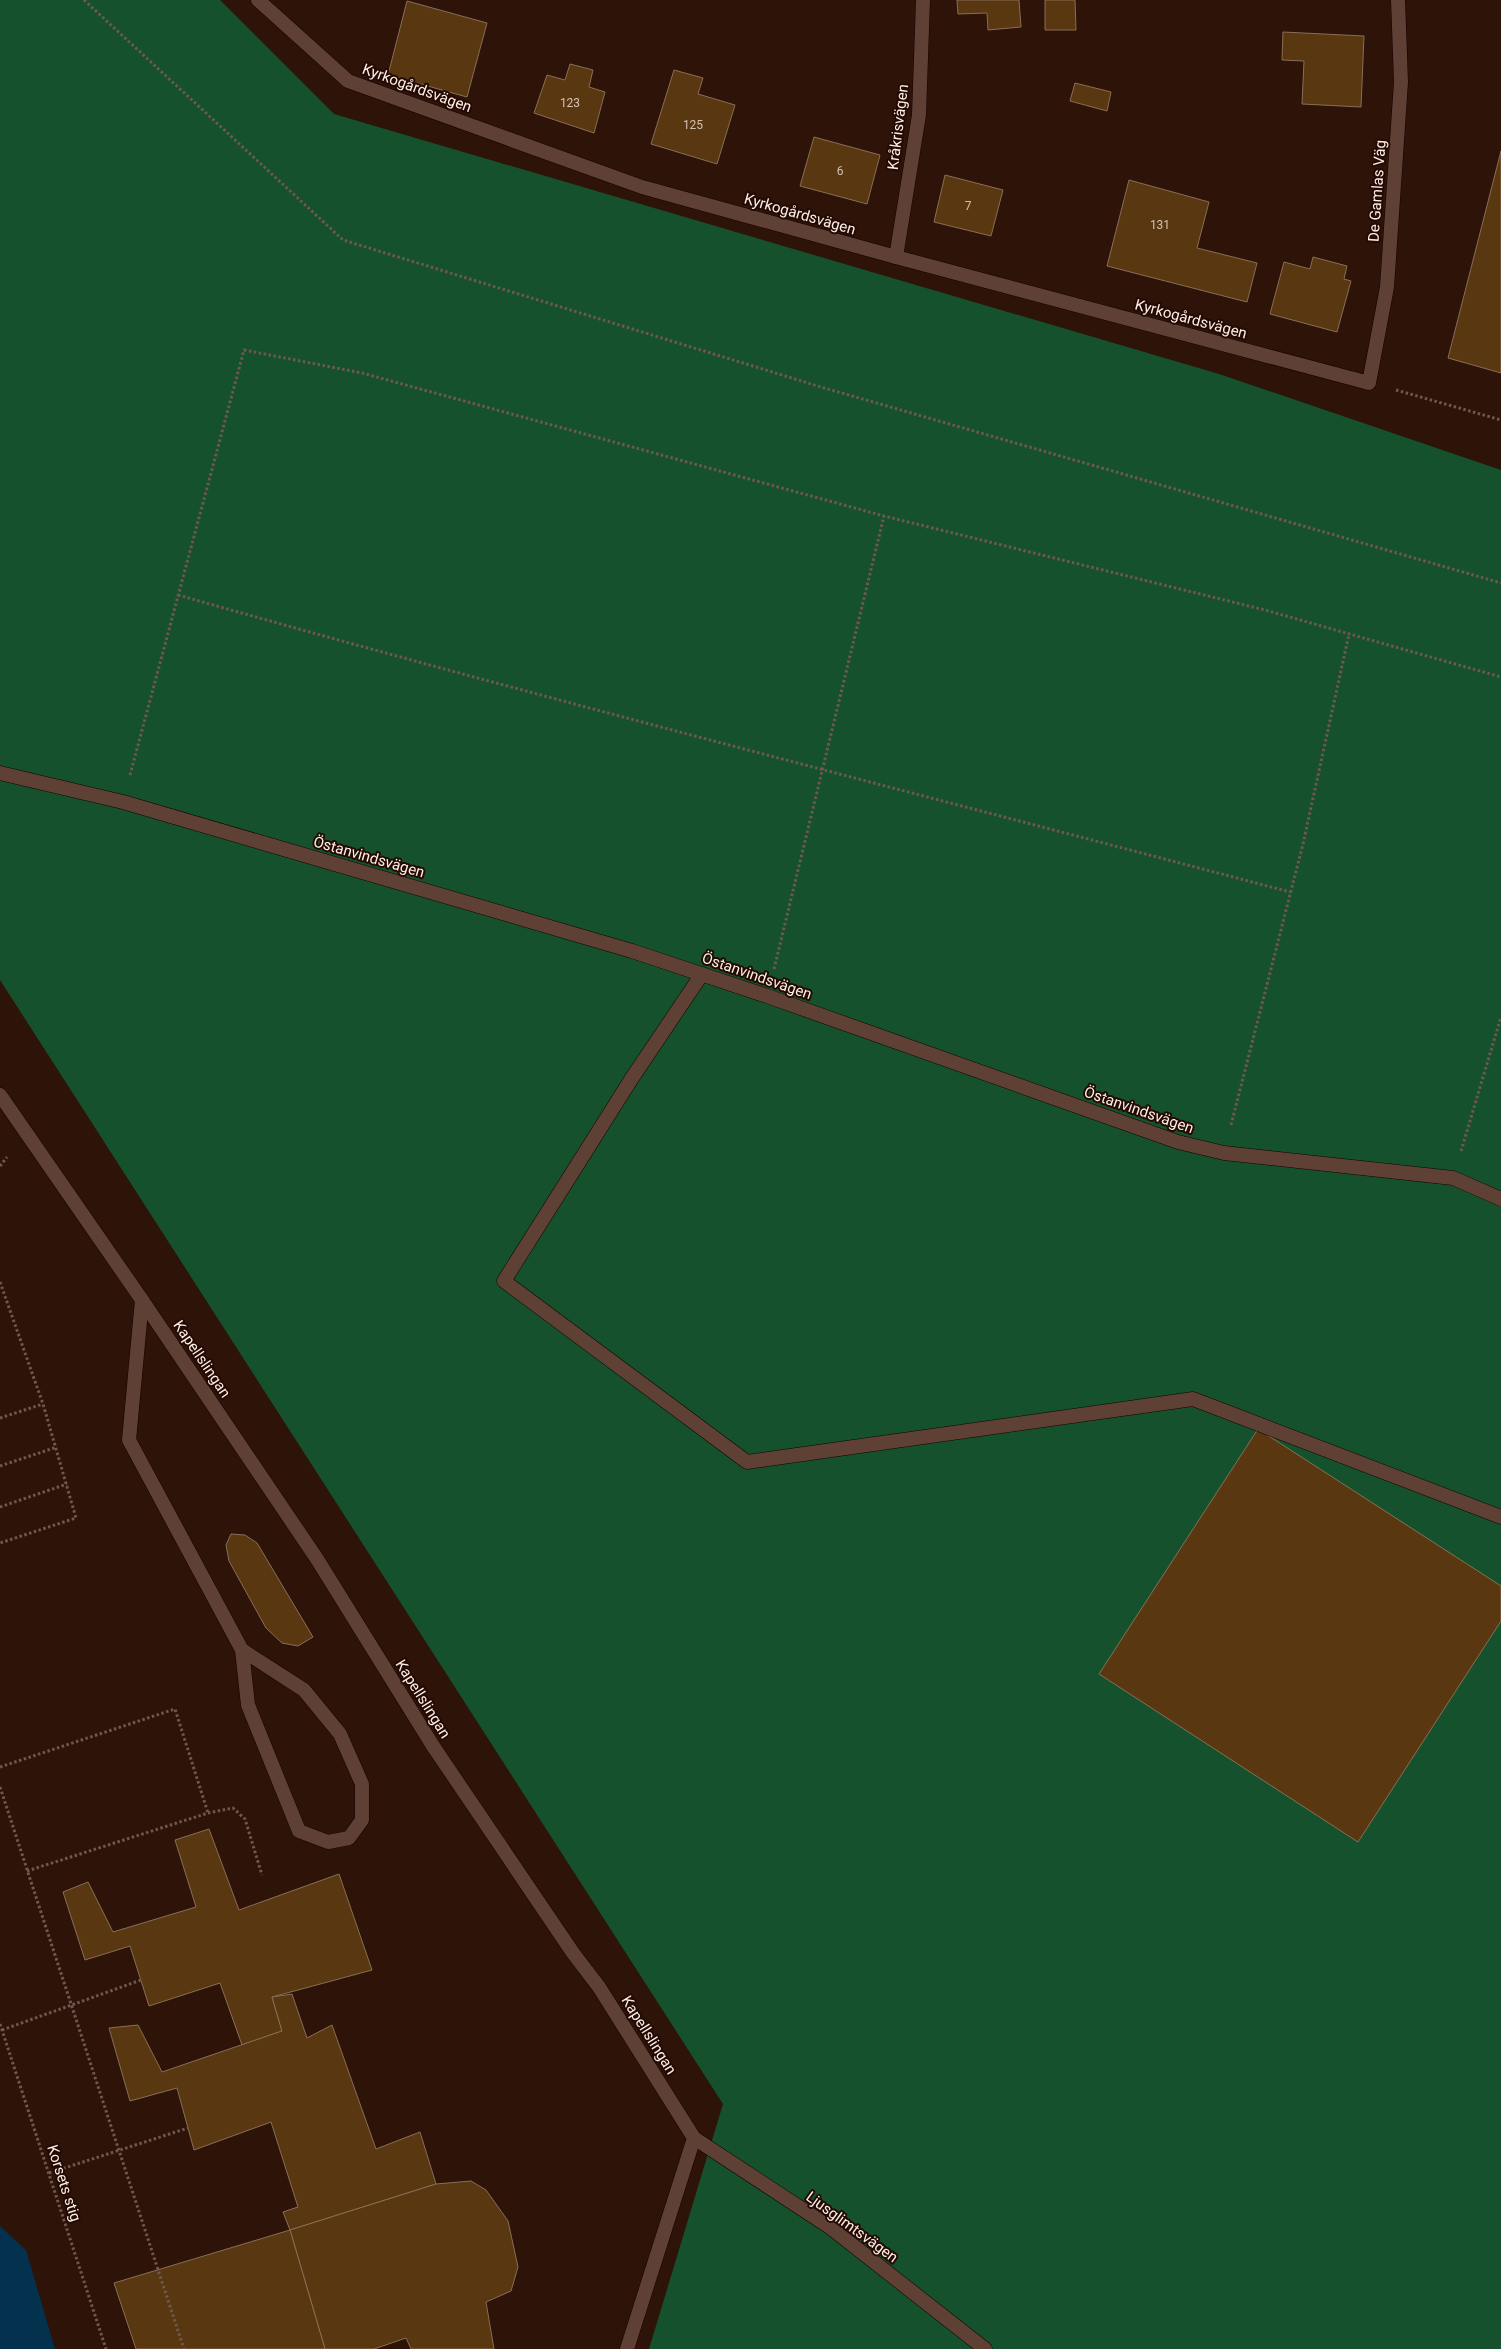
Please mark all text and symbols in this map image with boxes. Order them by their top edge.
street label: Kyrkogårdsvägen [360,60,474,116]
street label: Kråkrisvägen [884,83,912,171]
house number: 123 [560,96,580,110]
house number: 125 [683,118,703,132]
street label: De Gamlas Väg [1364,139,1390,243]
house number: 6 [837,164,844,178]
street label: Kyrkogårdsvägen [742,189,858,239]
house number: 7 [965,199,972,213]
house number: 131 [1150,218,1170,232]
street label: Kyrkogårdsvägen [1133,295,1249,343]
street label: Östanvindsvägen [311,833,427,881]
street label: Östanvindsvägen [700,949,814,1003]
street label: Östanvindsvägen [1082,1083,1196,1137]
street label: Kapellslingan [170,1317,234,1401]
street label: Kapellslingan [392,1656,454,1742]
street label: Kapellslingan [618,1992,680,2078]
street label: Korsets stig [43,2142,85,2224]
street label: Ljusglimtsvägen [803,2188,901,2266]

